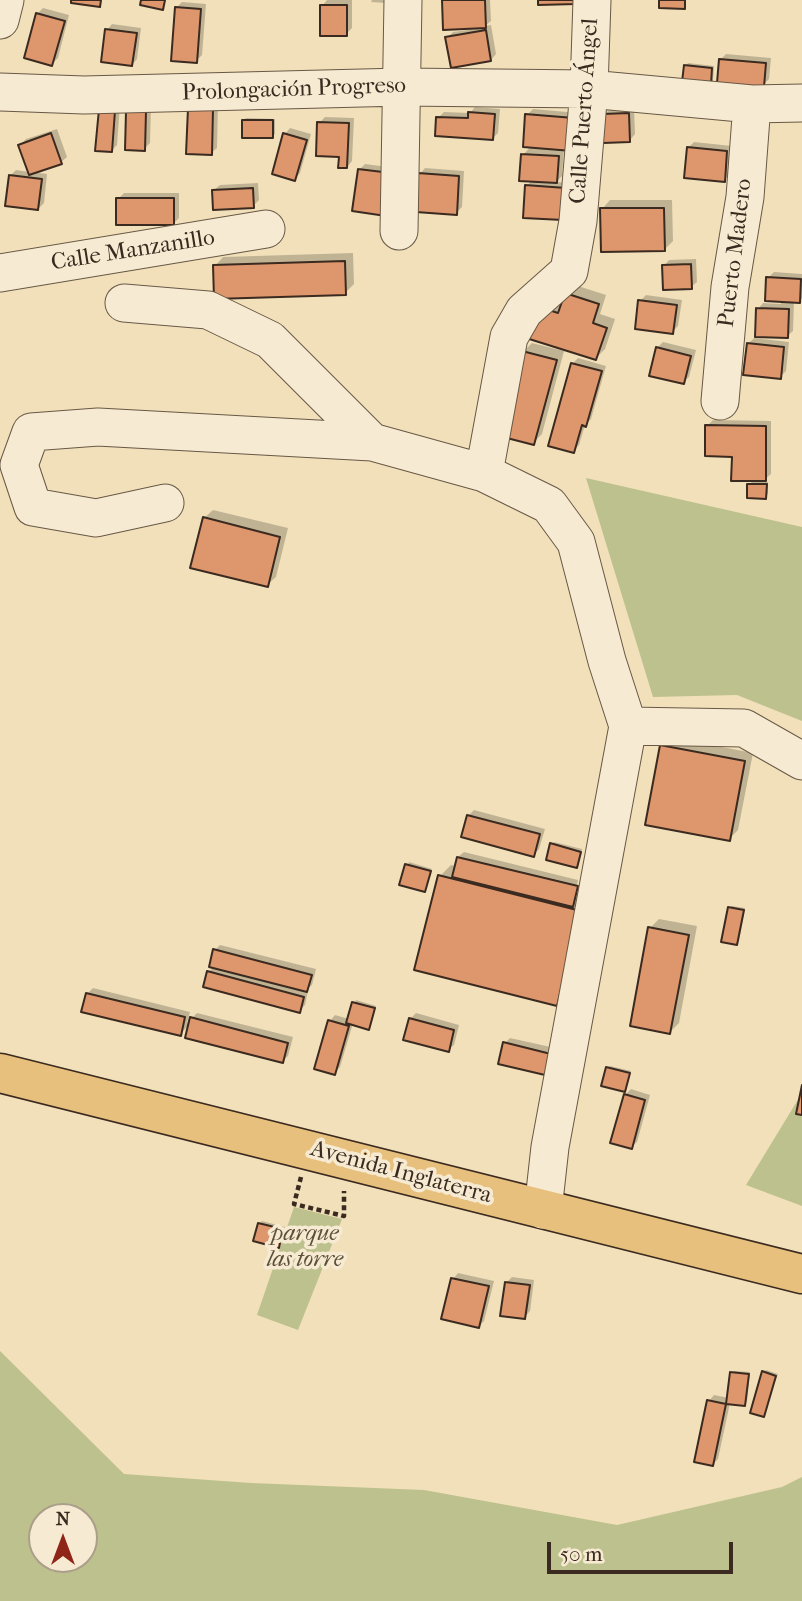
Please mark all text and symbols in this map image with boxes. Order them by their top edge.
street label: Calle Puerto Ángel [565,17,605,205]
street label: Prolongación Progreso [181,72,407,108]
street label: Puerto Madero [713,177,759,329]
street label: Calle Manzanillo [49,224,217,278]
street label: Avenida Inglaterra [307,1136,495,1210]
park label: parque las torre [267,1220,343,1274]
north arrow [28,1503,98,1573]
text: N [56,1508,70,1530]
scale bar [550,1528,736,1572]
text: 50 m [560,1542,603,1566]

